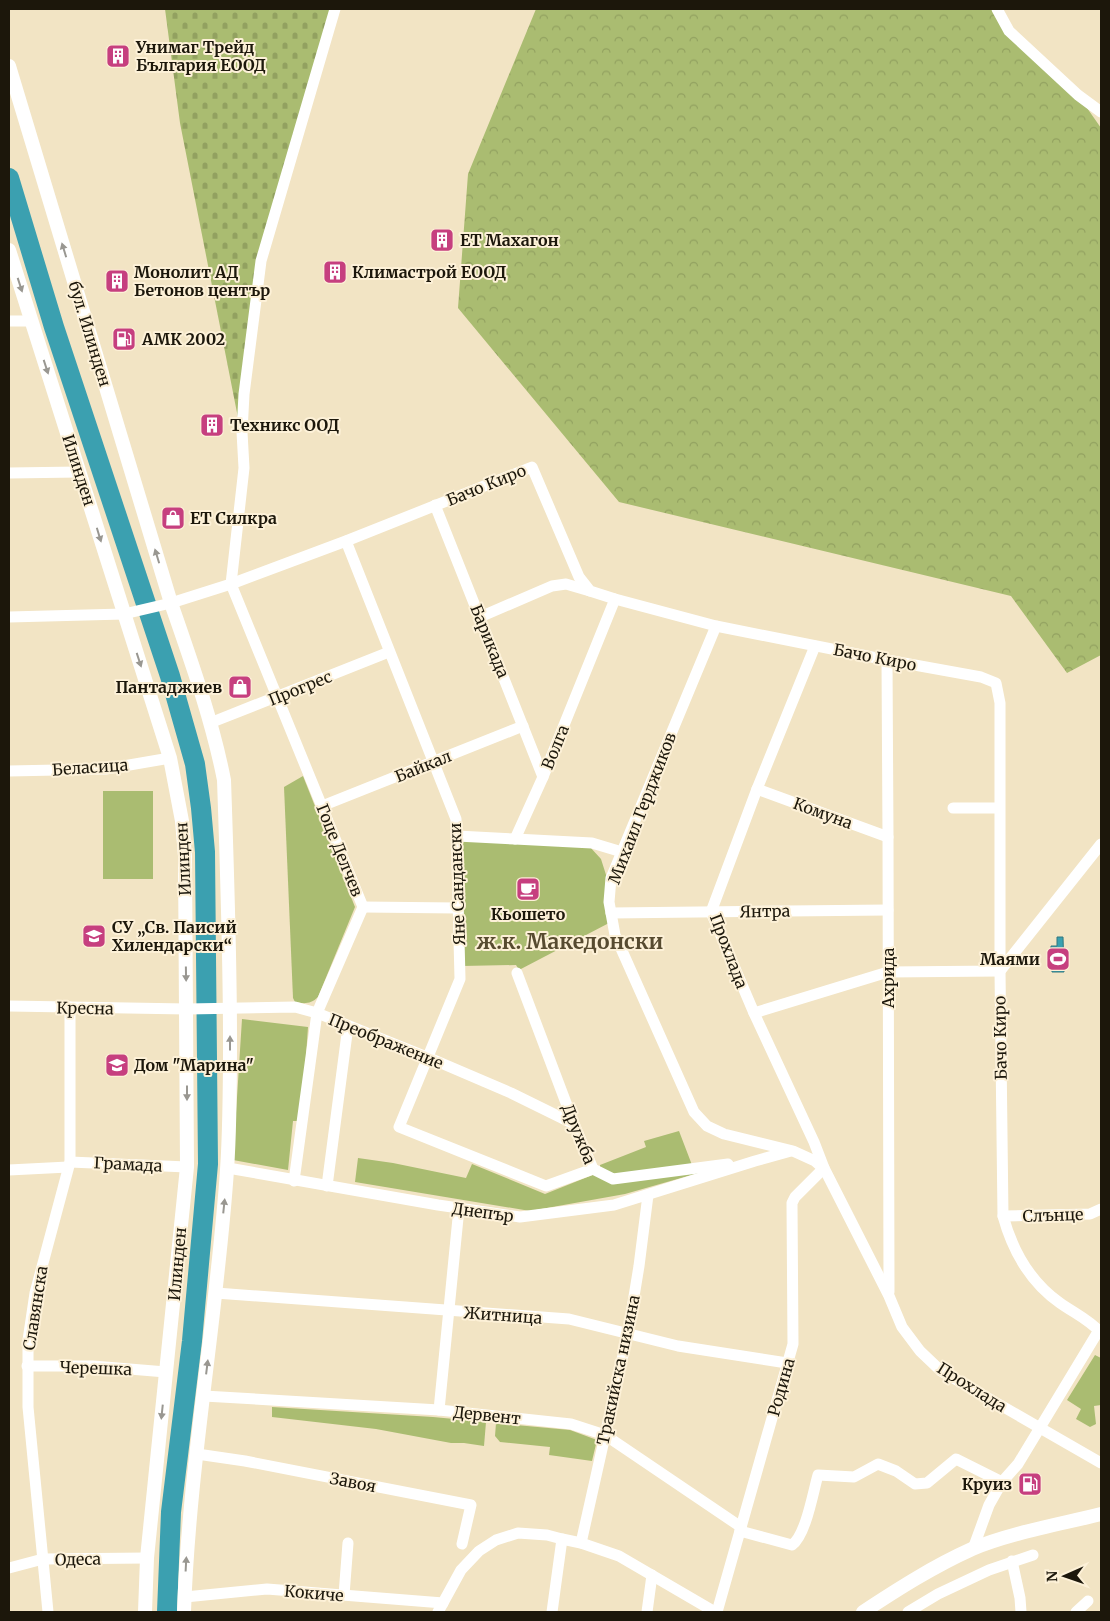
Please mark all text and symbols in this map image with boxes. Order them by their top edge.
place label: Унимаг Трейд България ЕООД [135,37,266,75]
building icon: Унимаг Трейд България ЕООД [105,43,131,69]
building icon: ЕТ Махагон [429,227,455,253]
place label: ЕТ Махагон [460,230,559,250]
one-way arrow [60,242,68,257]
building icon: Климастрой ЕООД [322,259,348,285]
place label: Монолит АД Бетонов център [134,262,270,300]
place label: Климастрой ЕООД [352,262,506,282]
building icon: Монолит АД Бетонов център [104,268,130,294]
one-way arrow [17,278,24,293]
street label: бул. Илинден [64,279,116,389]
fuel station icon: АМК 2002 [111,326,137,352]
place label: АМК 2002 [141,329,225,349]
one-way arrow [42,360,50,375]
building icon: Техникс ООД [199,412,225,438]
place label: Техникс ООД [230,415,339,435]
street label: Илинден [58,432,100,508]
street label: Бачо Киро [443,460,529,510]
shop icon: ЕТ Силкра [160,505,186,531]
place label: ЕТ Силкра [190,508,277,528]
one-way arrow [96,528,104,543]
one-way arrow [153,548,161,563]
street label: Барикада [466,601,514,681]
street label: Бачо Киро [832,639,918,675]
one-way arrow [135,653,143,668]
street label: Прогрес [265,666,335,710]
shop icon: Пантаджиев [227,674,253,700]
place label: Пантаджиев [116,677,222,697]
street label: Волга [537,721,573,772]
street label: Михаил Герджиков [604,729,680,887]
street label: Байкал [392,746,455,786]
street label: Беласица [51,754,129,780]
street label: Комуна [791,793,856,833]
street label: Гоце Делчев [312,801,368,899]
street label: Илинден [171,822,195,896]
street label: Яне Сандански [445,822,469,946]
cafe icon: Кьошето [515,876,541,902]
street label: Янтра [740,901,791,921]
place label: Кьошето [491,904,566,924]
street label: Прохлада [706,911,753,992]
place label: СУ „Св. Паисий Хилендарски“ [112,917,237,955]
school or university icon: СУ „Св. Паисий Хилендарски“ [81,923,107,949]
district label: ж.к. Македонски [477,928,664,955]
sports icon: Маями [1045,946,1071,972]
street label: Ахрида [878,947,898,1009]
place label: Маями [980,949,1040,969]
one-way arrow [182,966,190,982]
street label: Бачо Киро [989,996,1011,1080]
street label: Кресна [56,998,114,1019]
street label: Преображение [326,1009,446,1073]
one-way arrow [226,1035,234,1051]
school or university icon: Дом "Марина" [104,1052,130,1078]
place label: Дом "Марина" [134,1055,254,1075]
one-way arrow [183,1085,191,1101]
street label: Дружба [558,1101,600,1167]
street label: Грамада [93,1152,163,1176]
one-way arrow [220,1197,228,1213]
street label: Днепър [451,1198,515,1226]
street label: Слънце [1022,1204,1084,1226]
street label: Илинден [164,1226,190,1302]
street label: Славянска [18,1264,52,1352]
street label: Тракийска низина [592,1293,644,1447]
street label: Житница [463,1302,543,1328]
street label: Родина [763,1355,799,1418]
street label: Черешка [60,1357,133,1379]
street label: Прохлада [934,1358,1011,1416]
one-way arrow [203,1359,211,1375]
street label: Дервент [452,1402,522,1429]
one-way arrow [158,1404,166,1420]
street label: Завоя [328,1468,378,1496]
fuel station icon: Круиз [1017,1471,1043,1497]
place label: Круиз [962,1474,1012,1494]
street label: Одеса [55,1549,102,1569]
north arrow [1040,1551,1090,1601]
one-way arrow [183,1555,191,1571]
text: N [1043,1571,1061,1582]
street label: Кокиче [283,1580,345,1606]

